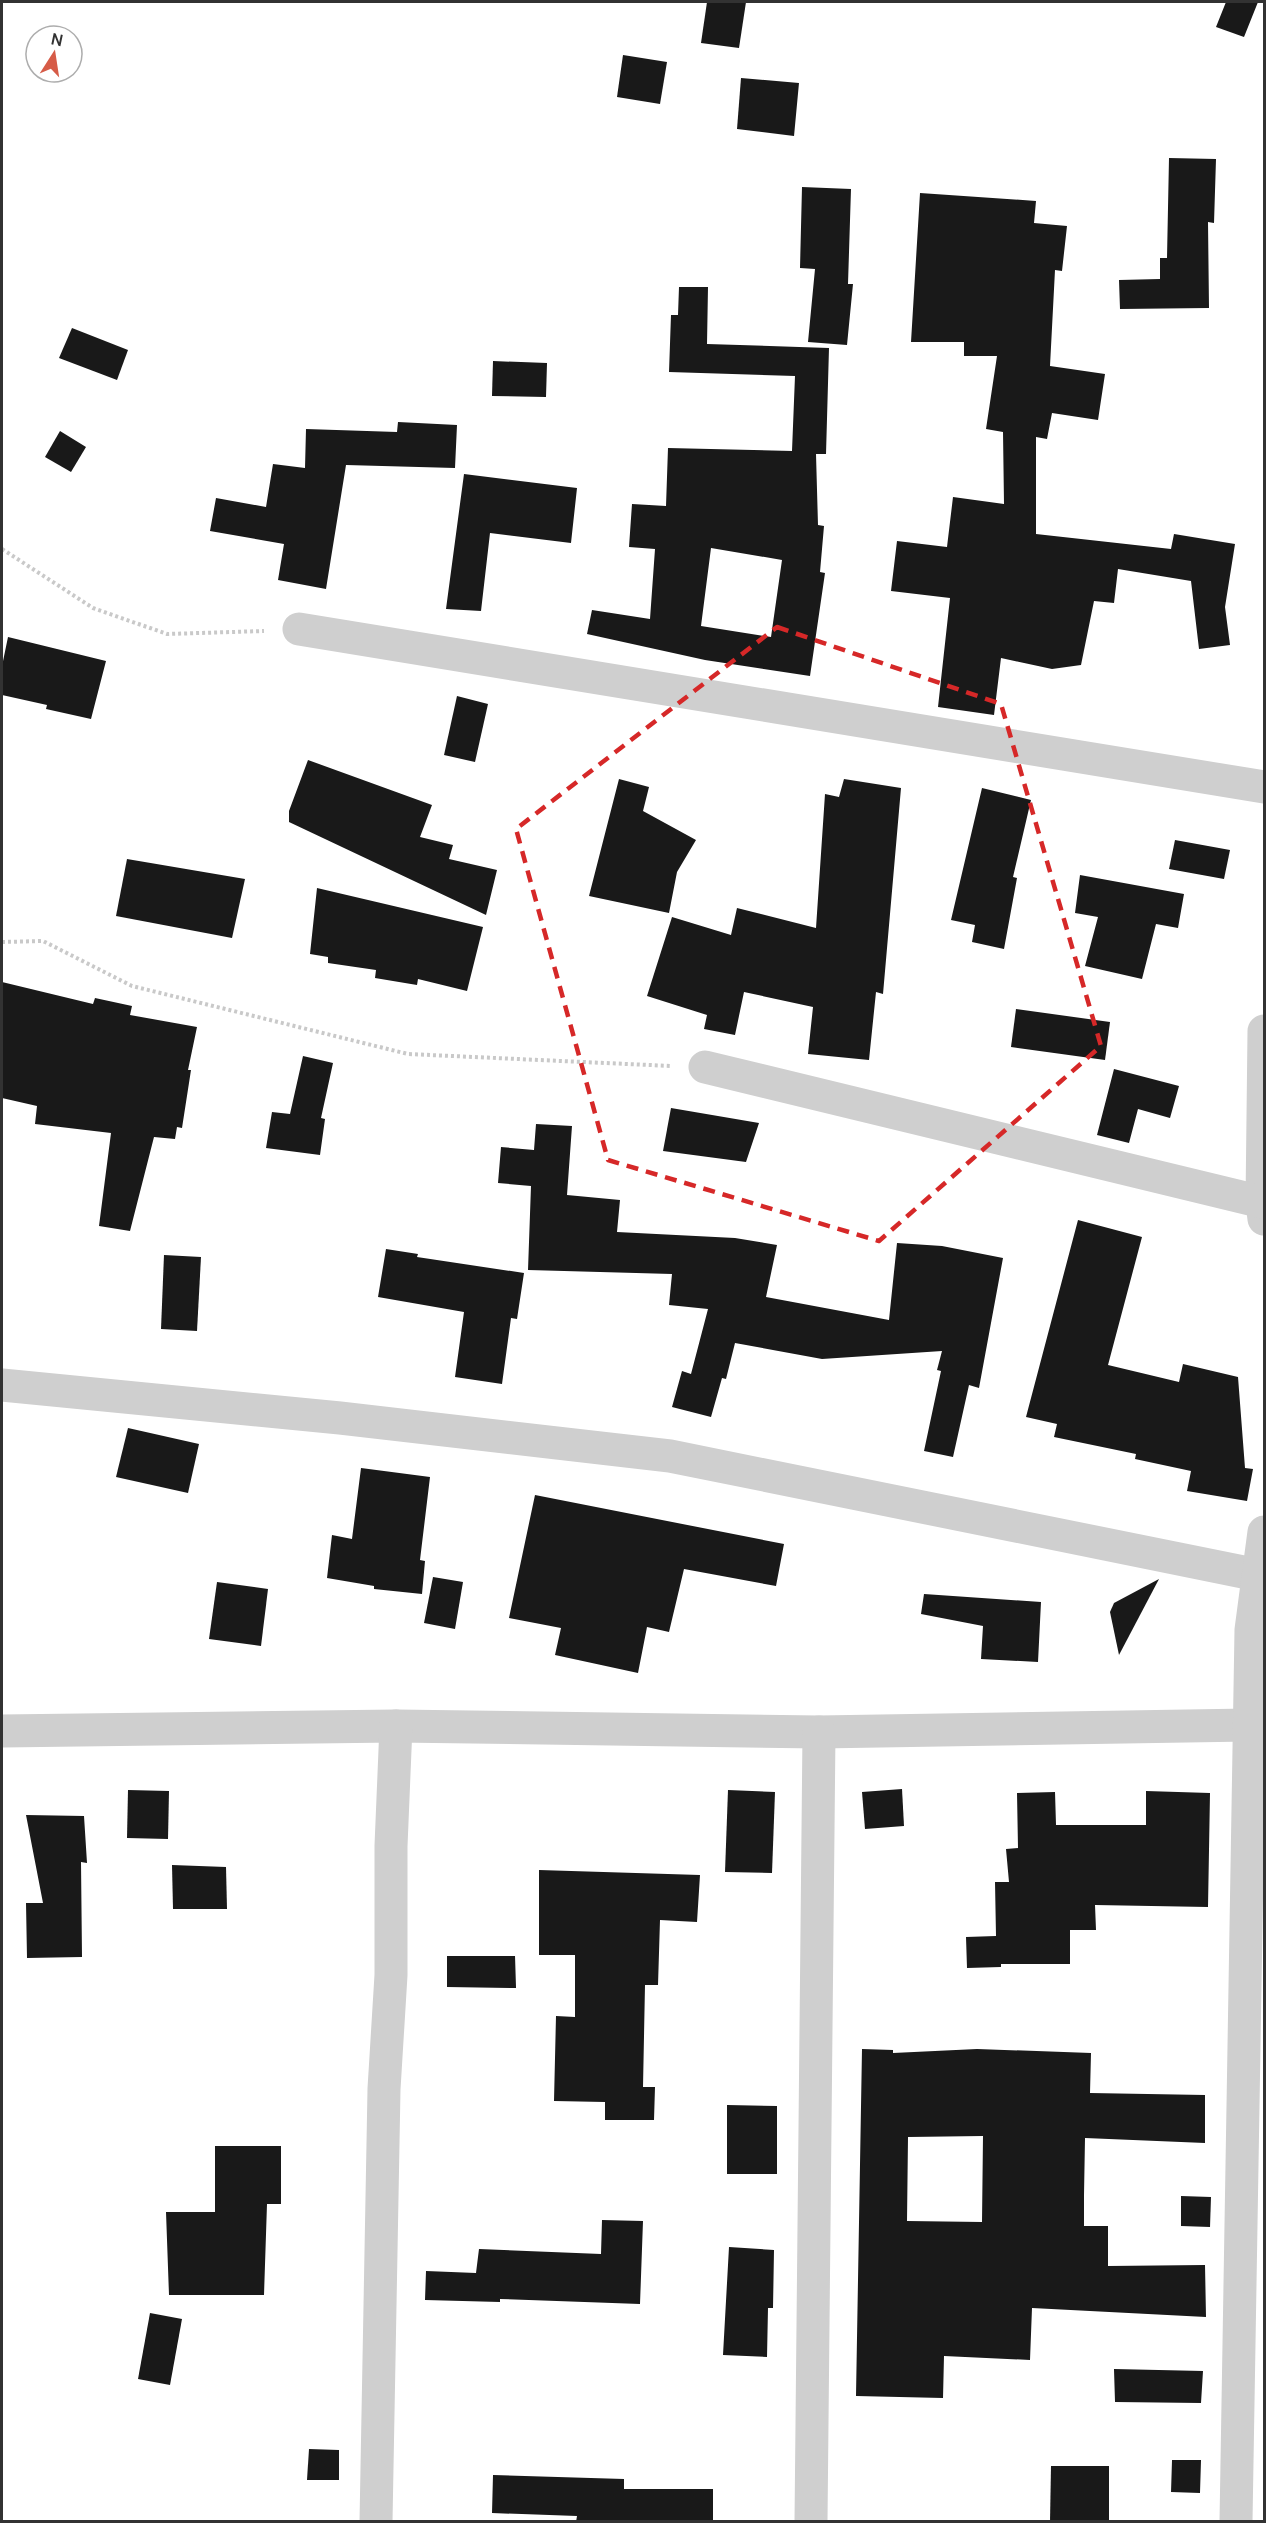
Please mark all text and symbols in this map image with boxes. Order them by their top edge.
north arrow [24,24,84,84]
text: N [49,27,65,51]

